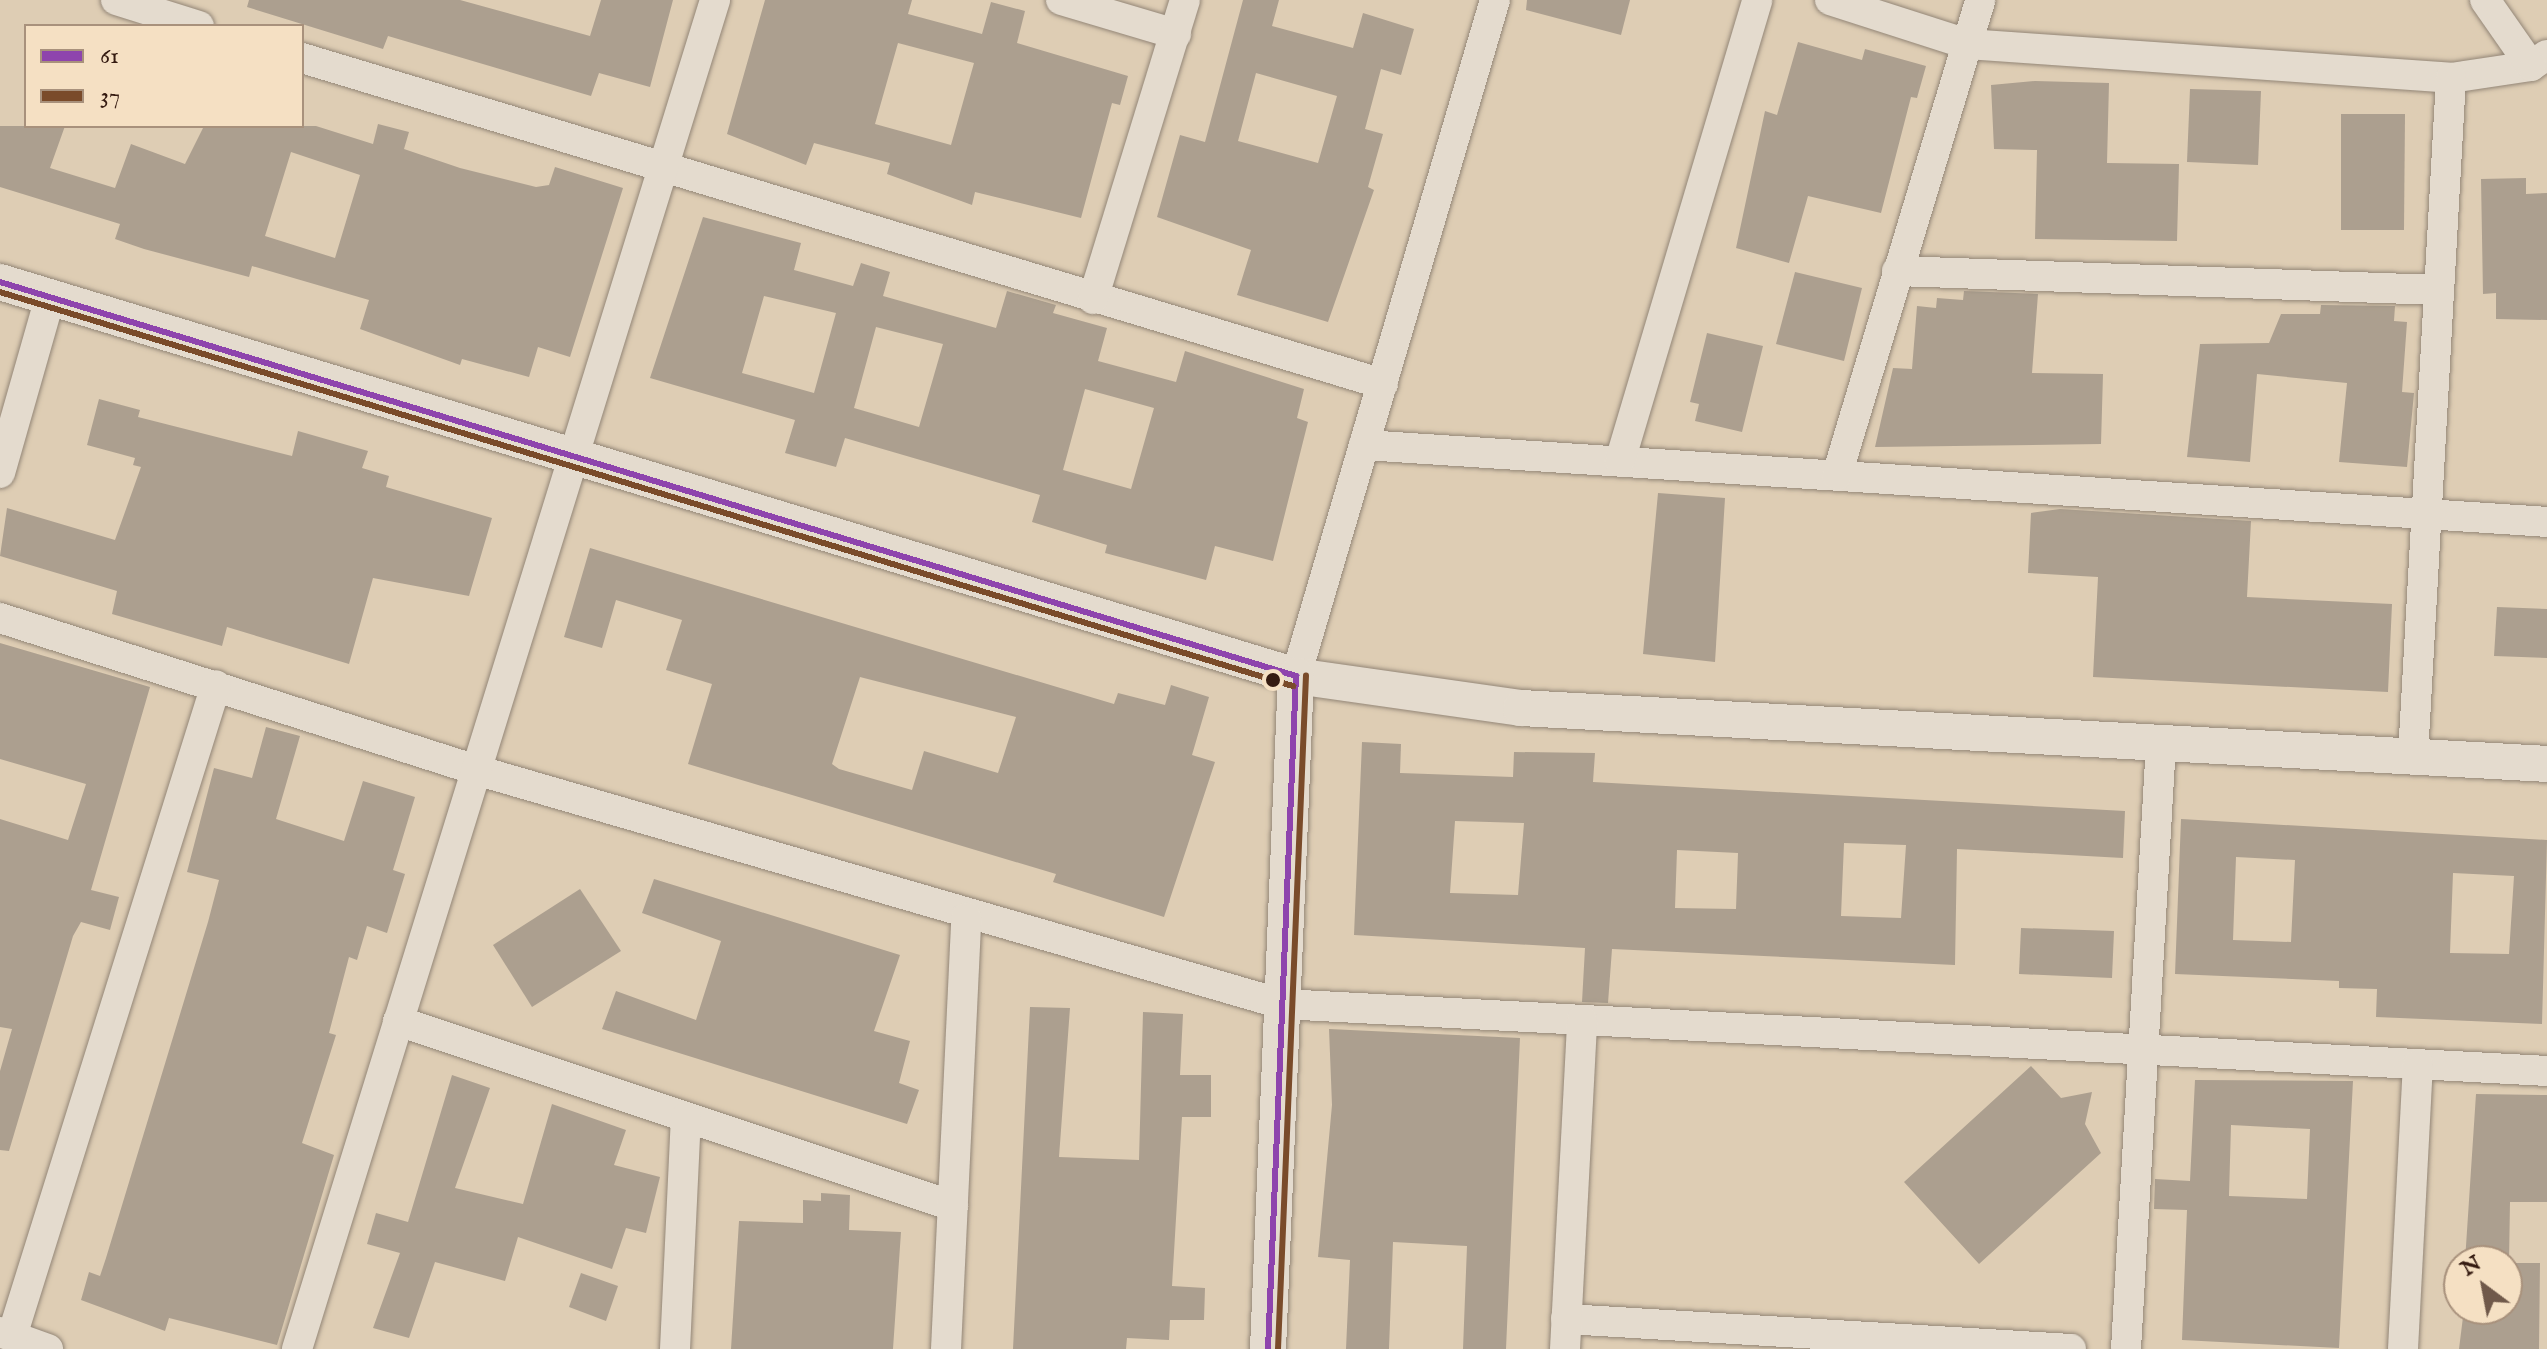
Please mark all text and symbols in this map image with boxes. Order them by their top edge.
legend [24,24,304,128]
text: 61 [100,41,119,72]
text: 37 [100,81,120,112]
unlabelled marker [1265,672,1281,688]
north arrow [2443,1245,2523,1325]
text: N [2456,1249,2487,1283]

